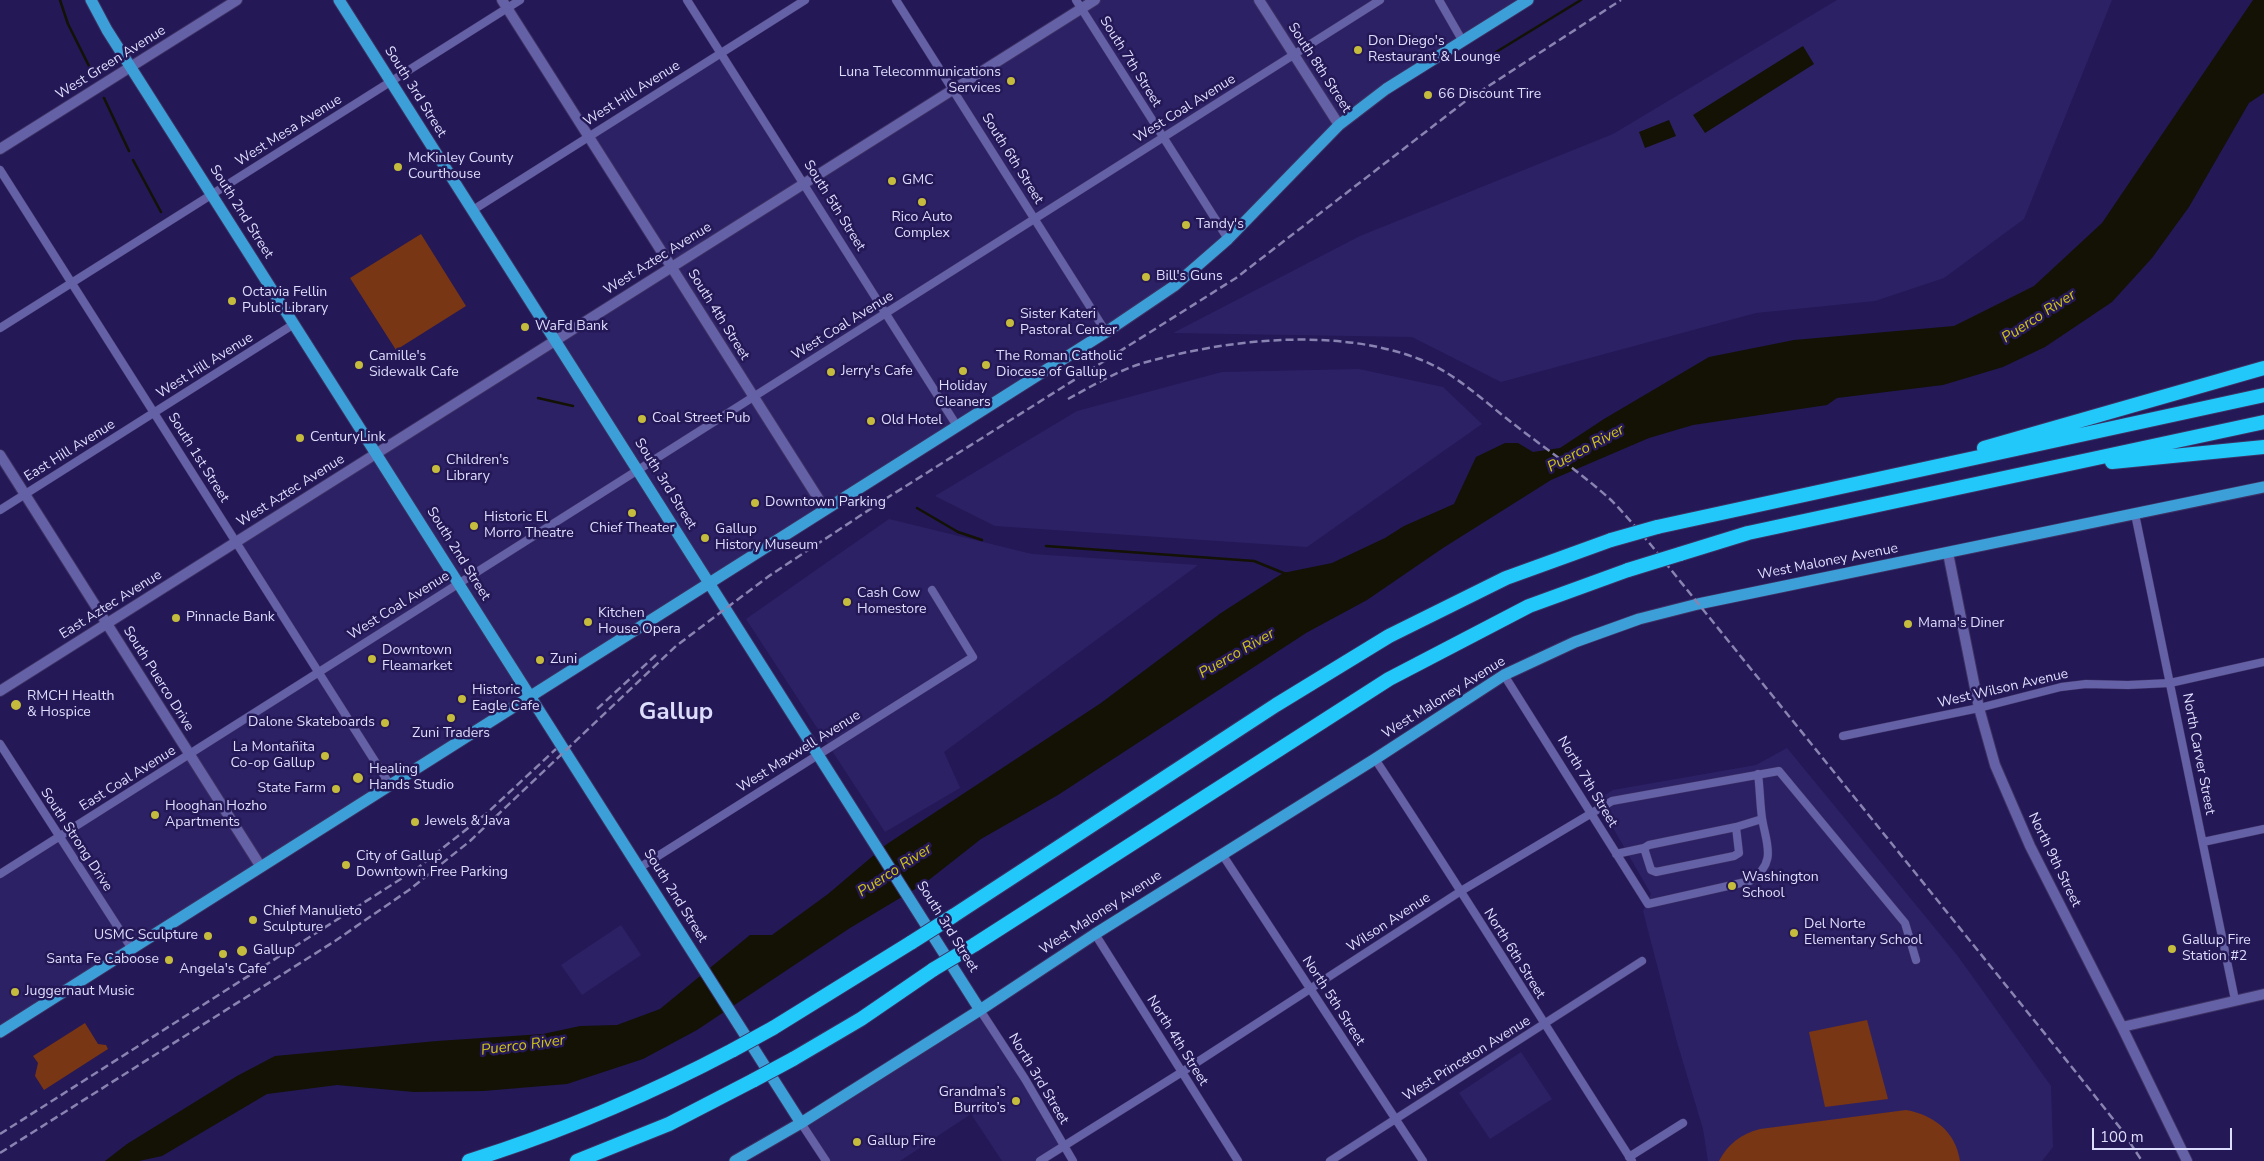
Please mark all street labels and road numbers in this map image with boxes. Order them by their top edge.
street label: South 7th Street [1095,14,1165,110]
street label: South 8th Street [1284,20,1354,116]
street label: West Green Avenue [53,22,169,104]
street label: South 3rd Street [380,43,450,141]
street label: West Hill Avenue [581,58,683,130]
street label: West Coal Avenue [1131,71,1239,147]
street label: West Mesa Avenue [233,92,345,170]
street label: South 6th Street [977,111,1047,207]
street label: South 5th Street [799,158,869,254]
street label: South 2nd Street [206,162,276,262]
street label: West Aztec Avenue [601,219,715,299]
street label: South 4th Street [683,267,753,363]
street label: West Coal Avenue [789,288,897,364]
street label: West Hill Avenue [154,330,256,402]
street label: South 1st Street [164,410,232,506]
street label: East Hill Avenue [21,416,119,486]
street label: South 3rd Street [630,435,700,533]
street label: West Aztec Avenue [234,451,348,531]
street label: South 2nd Street [423,504,493,604]
street label: West Maloney Avenue [1757,540,1899,584]
street label: East Aztec Avenue [57,567,165,643]
street label: West Coal Avenue [345,568,453,644]
street label: South Puerco Drive [119,623,197,735]
street label: West Maloney Avenue [1379,653,1509,743]
street label: West Wilson Avenue [1936,666,2070,712]
street label: North Carver Street [2178,692,2218,816]
street label: West Maxwell Avenue [734,707,864,797]
street label: North 7th Street [1553,734,1621,830]
street label: East Coal Avenue [77,743,179,815]
street label: South Strong Drive [36,785,116,895]
street label: North 9th Street [2024,810,2084,910]
street label: South 2nd Street [640,846,710,946]
street label: West Maloney Avenue [1037,867,1165,959]
street label: South 3rd Street [912,878,982,976]
street label: Wilson Avenue [1344,890,1434,956]
street label: North 6th Street [1480,906,1548,1002]
street label: North 5th Street [1298,953,1368,1049]
street label: North 4th Street [1143,993,1211,1089]
street label: West Princeton Avenue [1400,1013,1534,1105]
street label: North 3rd Street [1004,1030,1072,1128]

